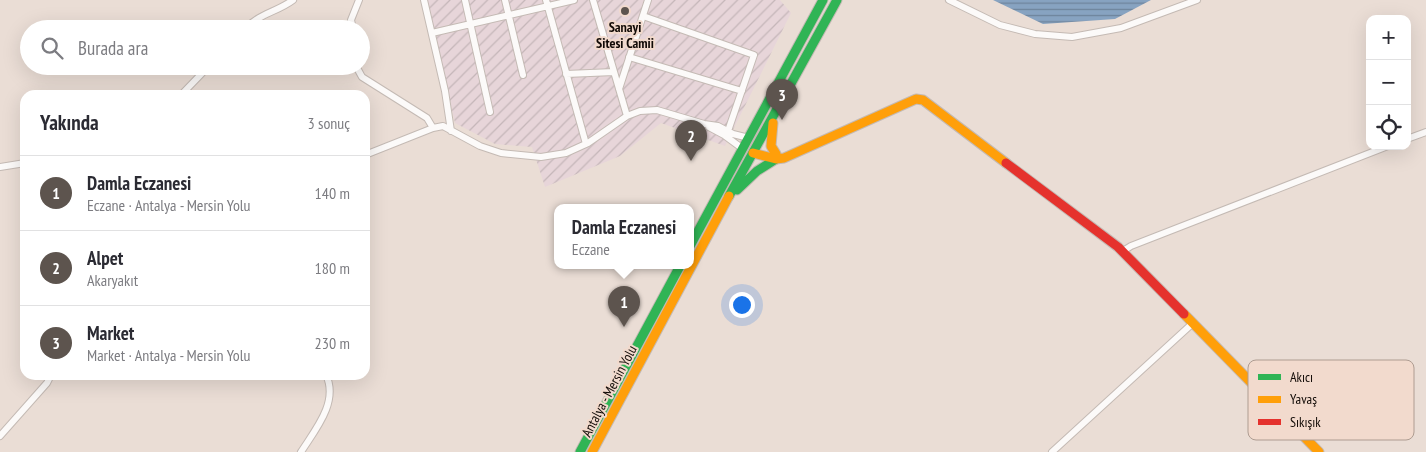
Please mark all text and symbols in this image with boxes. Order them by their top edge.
marker: Sanayi Sitesi Camii [619,5,631,17]
map controls [1366,15,1411,150]
button: + [1366,15,1411,60]
place label: Sanayi Sitesi Camii [596,18,654,52]
search box [20,20,370,75]
icon: search [38,34,66,62]
text: Burada ara [78,36,148,60]
button: − [1366,60,1411,105]
pin: 3 [766,79,798,120]
button: locate [1366,105,1411,150]
text: Yakında [40,109,99,136]
text: 3 sonuç [307,113,350,133]
pin: 2 [675,120,707,161]
text: Damla Eczanesi [87,171,191,195]
text: 1 [52,183,60,203]
text: 140 m [315,183,350,203]
text: Eczane · Antalya - Mersin Yolu [87,195,251,215]
popup [554,204,694,269]
text: Damla Eczanesi [572,215,676,239]
text: Eczane [572,239,610,259]
text: Alpet [87,246,123,270]
text: 2 [52,258,60,278]
text: 180 m [315,258,350,278]
text: Akaryakıt [87,270,138,290]
pin: 1 [608,286,640,327]
your location [729,292,755,318]
text: Market [87,321,134,345]
text: 3 [52,333,60,353]
text: 230 m [315,333,350,353]
street label: Antalya - Mersin Yolu [577,342,641,440]
text: Market · Antalya - Mersin Yolu [87,345,250,365]
legend [1248,360,1414,440]
text: Akıcı [1290,368,1313,386]
text: Yavaş [1290,390,1317,408]
text: Sıkışık [1290,413,1321,431]

